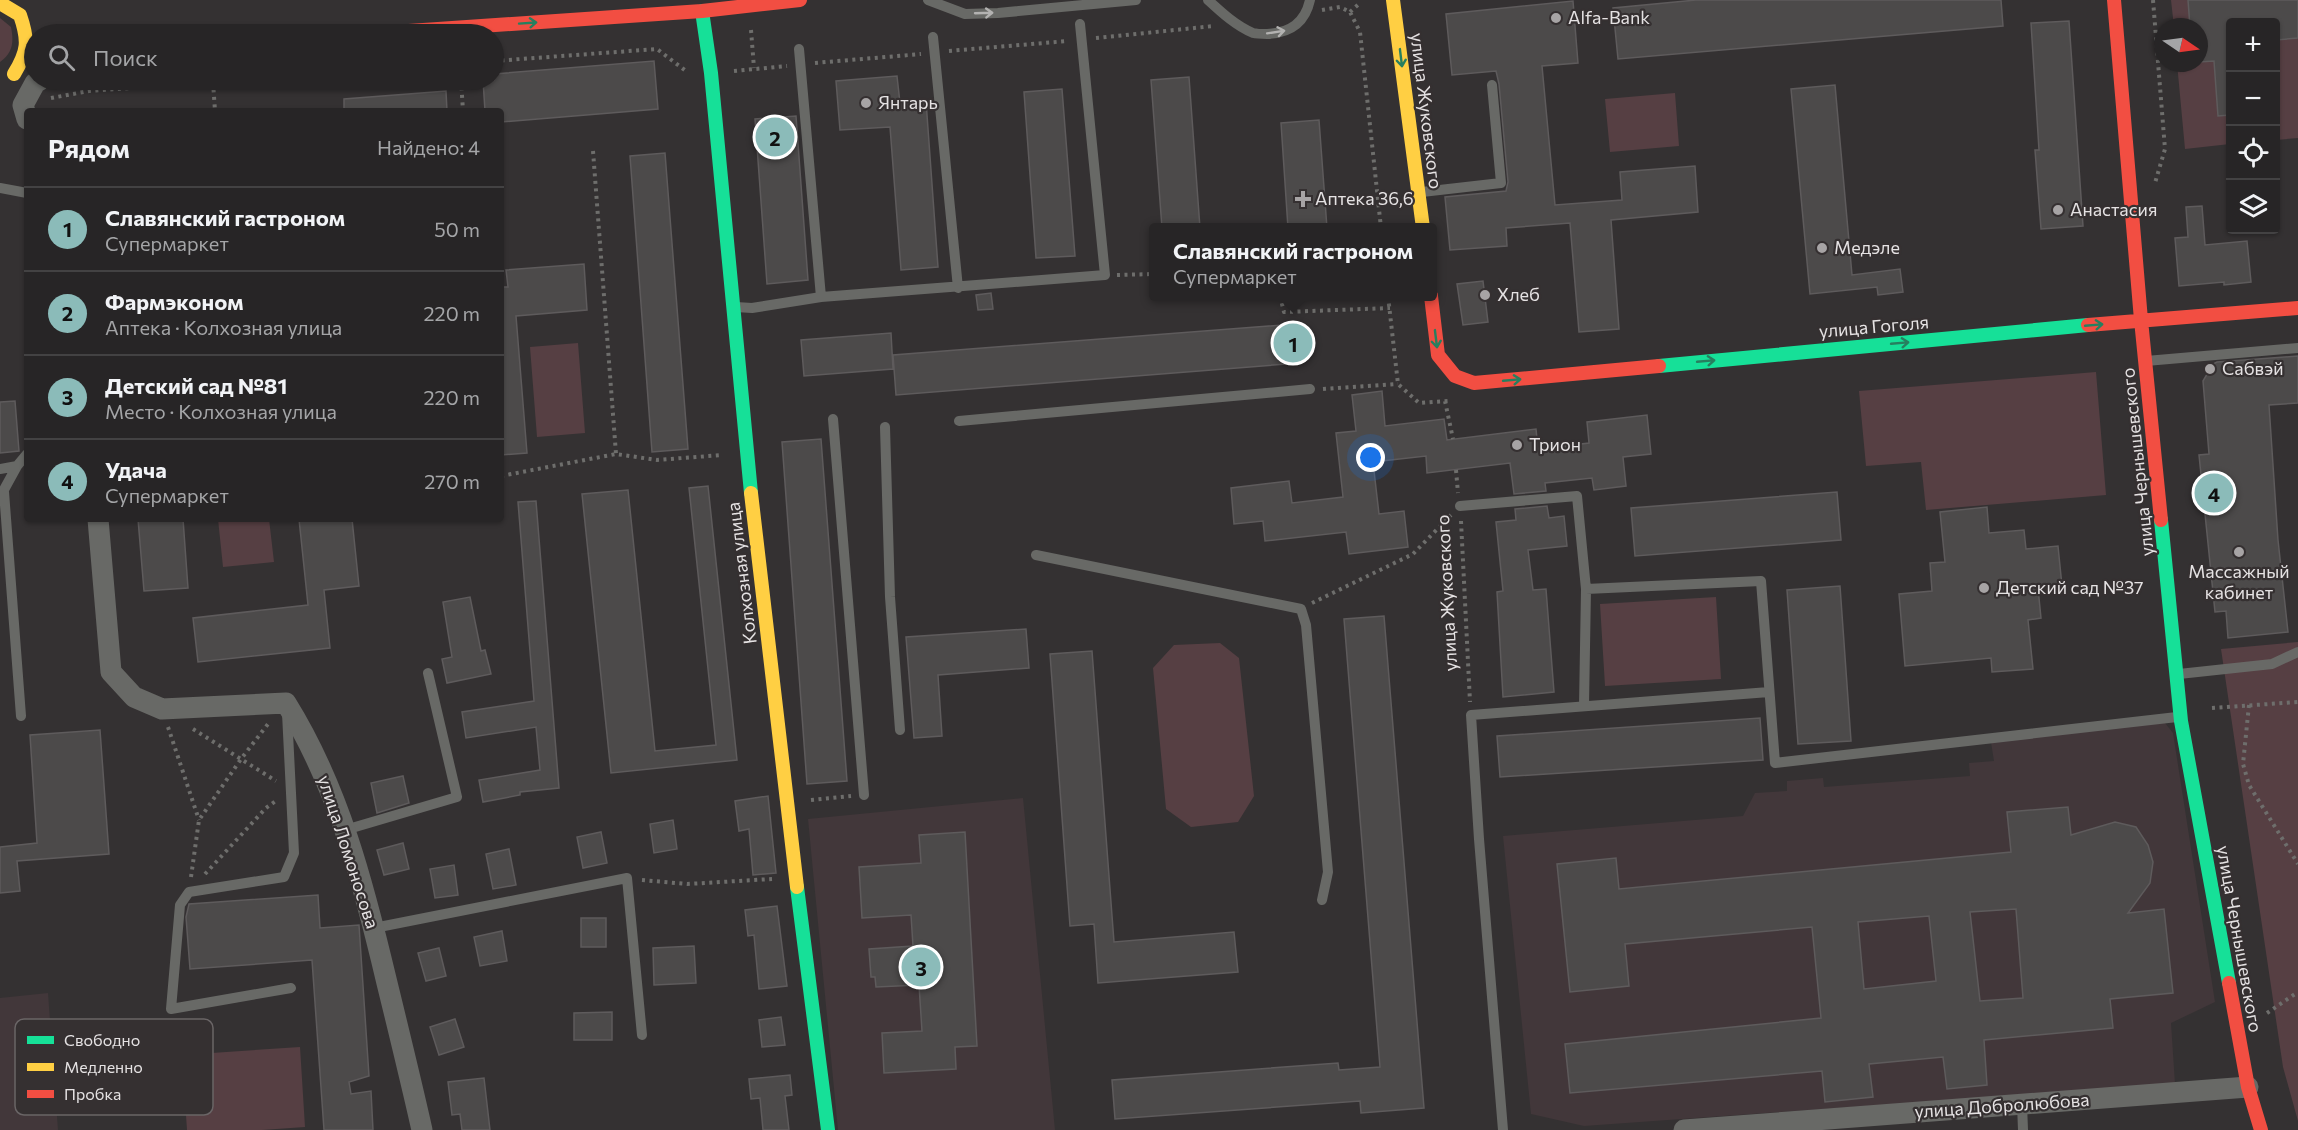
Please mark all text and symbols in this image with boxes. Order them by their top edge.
place label: Alfa-Bank [1568,6,1650,28]
one-way arrow [973,7,993,19]
marker: Alfa-Bank [1549,11,1563,25]
one-way arrow [517,18,537,29]
north arrow [2154,18,2208,72]
map controls [2226,18,2280,234]
button: + [2226,18,2280,72]
search box [24,24,504,90]
one-way arrow [1266,26,1285,37]
street label: улица Жуковского [1407,32,1447,190]
icon: search [45,41,78,74]
text: Поиск [93,44,158,71]
one-way arrow [1395,48,1406,67]
button: − [2226,72,2280,126]
place label: Янтарь [878,91,938,113]
marker: Янтарь [859,96,873,110]
pin: 2 [756,114,794,160]
button: locate [2226,126,2280,180]
text: Рядом [48,132,130,163]
text: Найдено: 4 [377,135,480,159]
button: layers [2226,180,2280,234]
place label: Аптека 36,6 [1315,187,1414,209]
marker: Аптека 36,6 [1296,192,1310,206]
place label: Анастасия [2070,198,2157,220]
marker: Анастасия [2051,203,2065,217]
text: Славянский гастроном [105,204,345,231]
text: 1 [63,217,72,241]
text: 50 m [434,217,480,241]
popup [1149,223,1437,301]
text: Супермаркет [105,231,229,255]
place label: Медэле [1834,236,1900,258]
text: Славянский гастроном [1173,237,1413,264]
marker: Медэле [1815,241,1829,255]
text: Супермаркет [1173,264,1297,288]
place label: Хлеб [1497,283,1540,305]
text: Фармэконом [105,288,243,315]
marker: Хлеб [1478,288,1492,302]
text: 2 [62,301,73,325]
text: 220 m [424,301,480,325]
street label: улица Гоголя [1818,310,1930,342]
text: Аптека · Колхозная улица [105,315,342,339]
one-way arrow [2084,319,2104,330]
pin: 1 [1274,320,1312,366]
one-way arrow [1431,329,1442,349]
one-way arrow [1890,337,1909,348]
one-way arrow [1695,355,1715,366]
place label: Сабвэй [2222,357,2284,379]
marker: Сабвэй [2203,362,2217,376]
street label: улица Чернышевского [2116,367,2158,558]
text: Детский сад №81 [105,372,287,399]
one-way arrow [1501,374,1521,385]
text: 3 [62,385,73,409]
text: 220 m [424,385,480,409]
text: Место · Колхозная улица [105,399,337,423]
place label: Трион [1529,433,1581,455]
marker: Трион [1510,438,1524,452]
your location [1356,443,1385,472]
text: Удача [105,456,167,483]
text: 4 [61,469,74,493]
text: 270 m [424,469,480,493]
pin: 4 [2194,470,2234,516]
text: Супермаркет [105,483,229,507]
street label: Колхозная улица [721,501,761,645]
street label: улица Жуковского [1431,514,1461,672]
marker: Массажный кабинет [2232,545,2246,559]
place label: Массажный кабинет [2188,560,2290,603]
place label: Детский сад №37 [1996,576,2144,598]
marker: Детский сад №37 [1977,581,1991,595]
street label: улица Ломоносова [314,772,384,931]
street label: улица Чернышевского [2213,844,2267,1034]
pin: 3 [902,944,940,990]
legend [15,1019,213,1115]
text: Свободно [64,1030,140,1049]
text: Медленно [64,1057,143,1076]
text: Пробка [64,1084,121,1103]
street label: улица Добролюбова [1914,1088,2090,1122]

